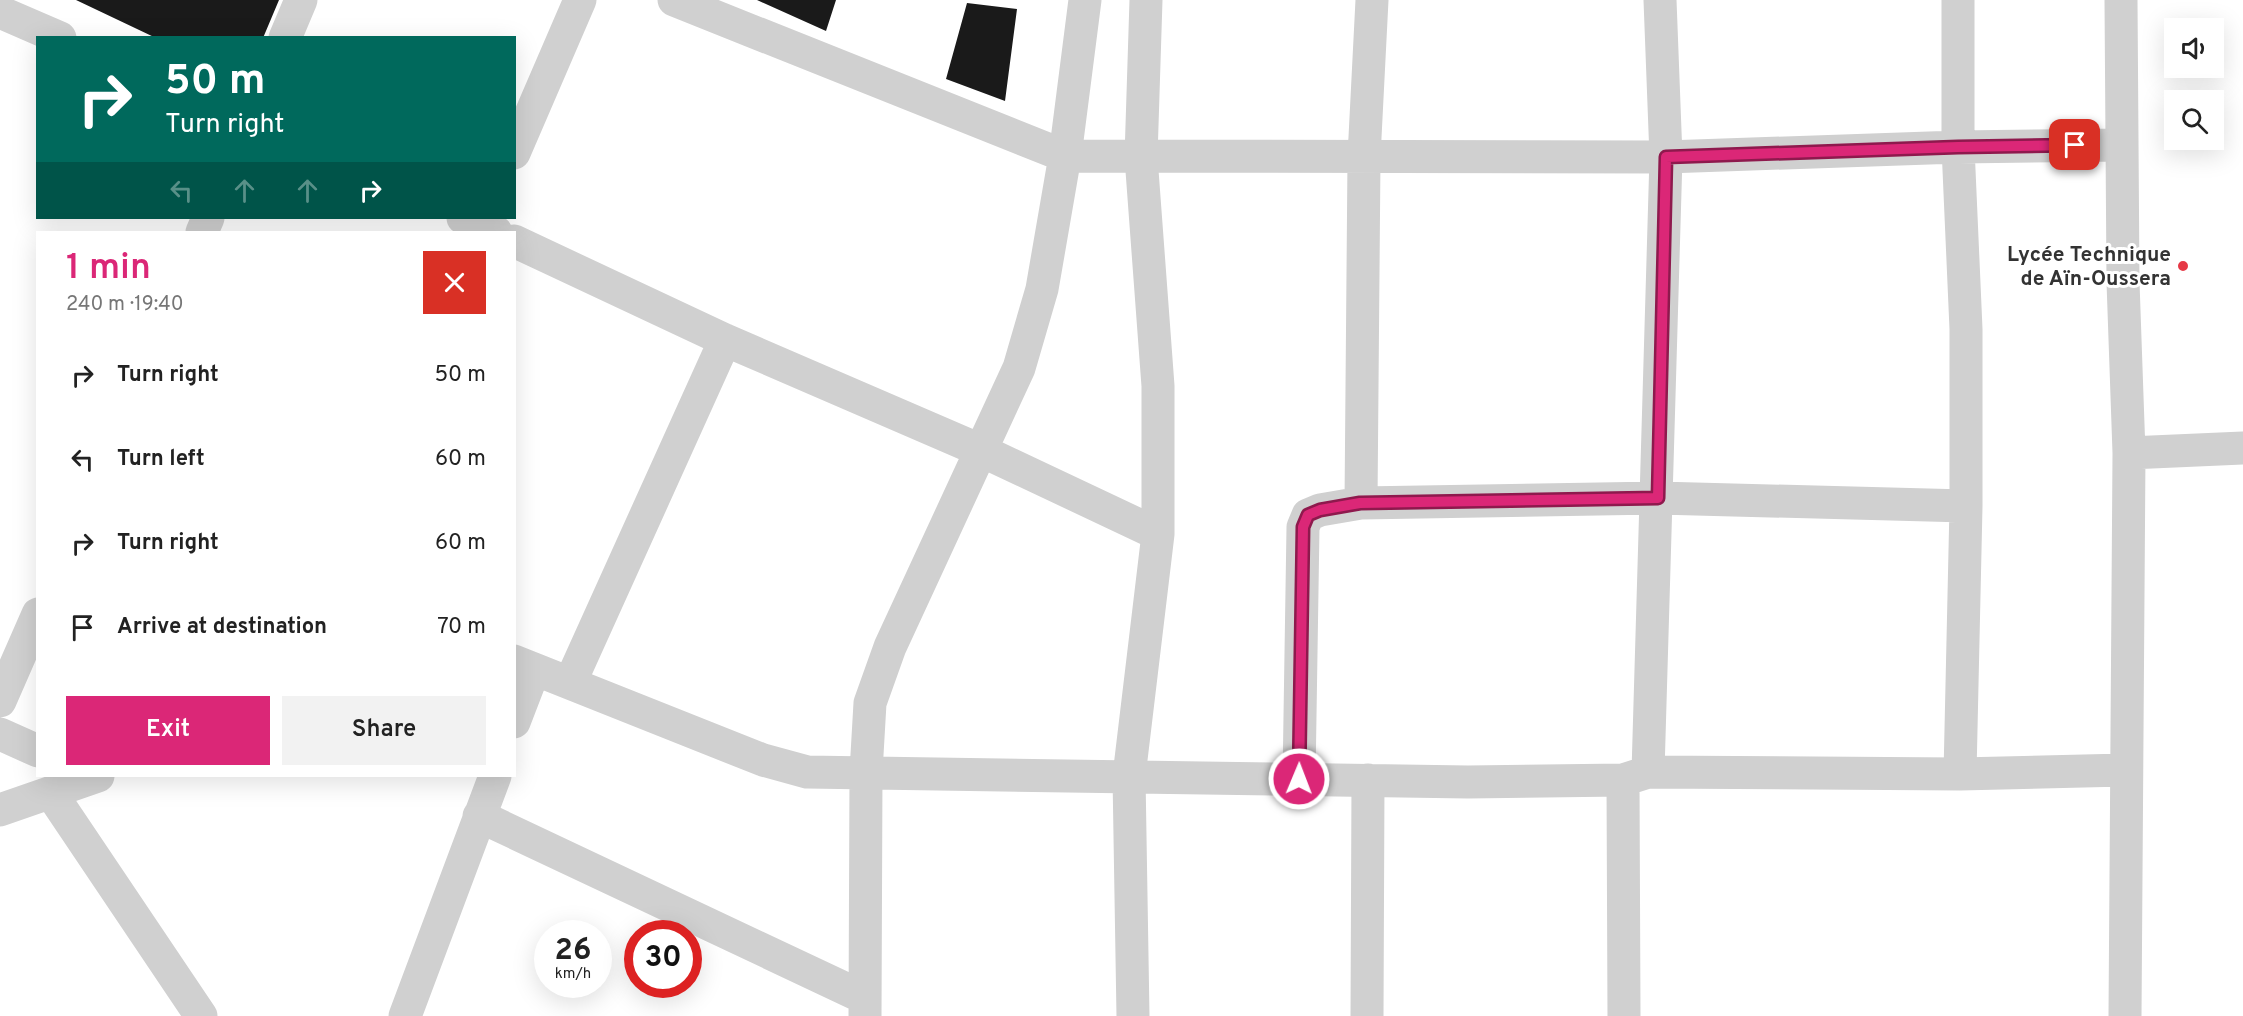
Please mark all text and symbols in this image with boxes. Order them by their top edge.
map controls [2164,18,2224,150]
button: sound [2164,18,2224,78]
text: 50 m [165,56,266,109]
icon: right [66,60,144,138]
button: search [2164,90,2224,150]
text: Turn right [165,108,284,142]
pin [2049,119,2100,170]
icon: arrive [2058,128,2091,161]
icon: left [165,174,198,207]
icon: ahead [228,174,261,207]
icon: ahead [291,174,324,207]
icon: right [354,174,387,207]
place label: Lycée Technique de Aïn-Oussera [2007,242,2171,293]
text: 1 min [66,246,151,292]
button: close [423,251,486,314]
marker: Lycée Technique de Aïn-Oussera [2176,259,2190,273]
text: 240 m · 19:40 [66,292,184,318]
icon: right [66,359,99,392]
text: Turn right [117,362,219,389]
text: 50 m [434,362,486,389]
icon: left [66,443,99,476]
text: Turn left [117,446,205,473]
text: 60 m [435,446,486,473]
icon: right [66,527,99,560]
text: Turn right [117,530,219,557]
text: 60 m [435,530,486,557]
icon: arrive [66,611,99,644]
text: Arrive at destination [117,614,327,641]
text: 70 m [437,614,486,641]
button: Exit [66,696,270,765]
button: Share [282,696,486,765]
position arrow [1267,747,1331,811]
speed limit sign: 30 [624,920,702,998]
text: 26 [555,933,591,970]
text: km/h [555,965,591,984]

